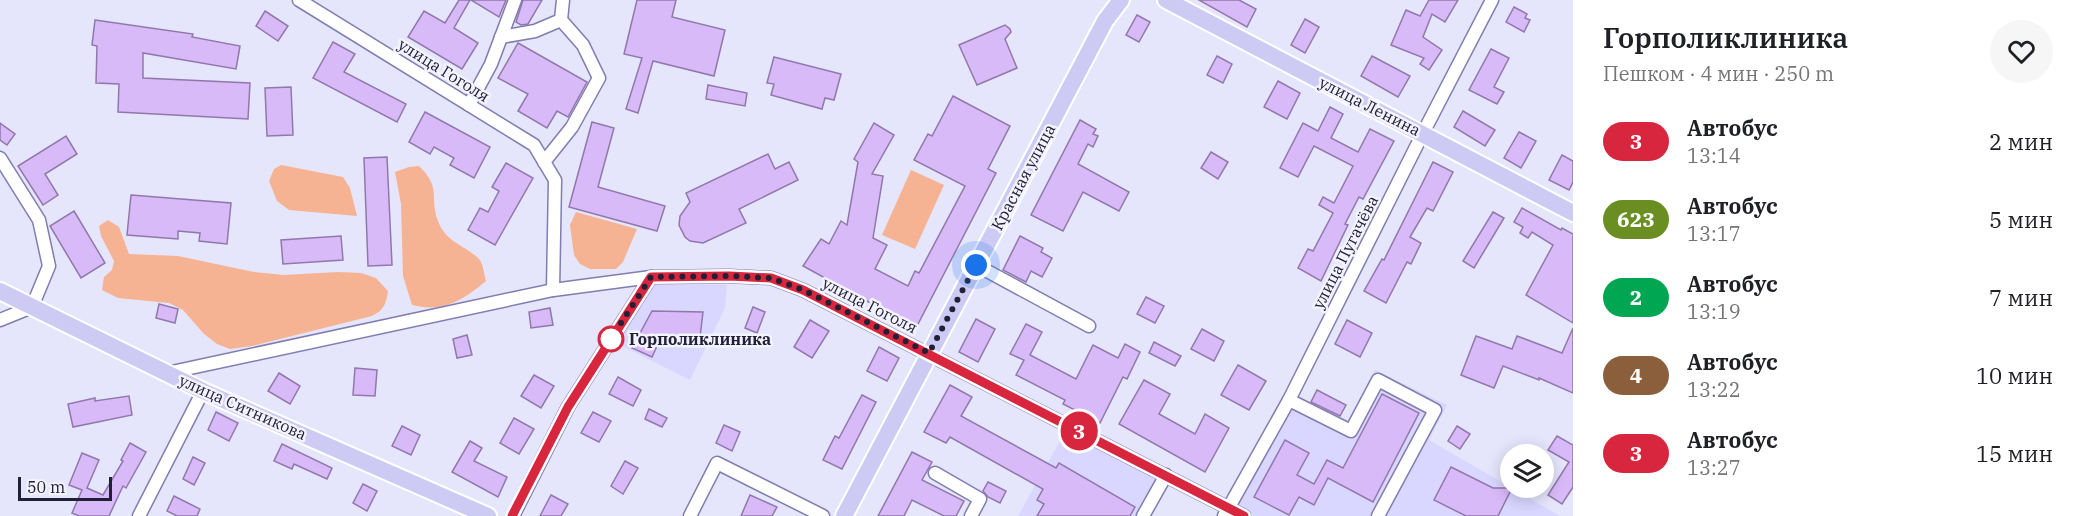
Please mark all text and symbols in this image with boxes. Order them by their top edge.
text: Горполиклиника [1603,19,1848,56]
button: heart [1990,20,2053,83]
street label: улица Гоголя [395,34,493,106]
text: Пешком · 4 мин · 250 m [1603,60,1834,87]
street label: улица Ленина [1316,72,1424,140]
text: Автобус [1687,113,1778,142]
street label: Красная улица [987,120,1060,234]
text: 3 [1630,127,1642,155]
text: 2 мин [1989,127,2053,156]
text: 13:14 [1687,142,1741,169]
text: Автобус [1687,191,1778,220]
street label: улица Пугачёва [1308,192,1382,312]
text: 623 [1617,205,1655,233]
text: 5 мин [1989,205,2053,234]
text: 13:17 [1687,220,1741,247]
your location [961,250,991,280]
text: Автобус [1687,269,1778,298]
street label: улица Гоголя [819,272,921,338]
text: 2 [1630,283,1642,311]
text: 7 мин [1989,283,2053,312]
text: 13:19 [1687,298,1741,325]
marker: Горполиклиника [598,326,624,352]
place label: Горполиклиника [629,329,771,349]
text: Автобус [1687,347,1778,376]
text: 4 [1630,361,1642,389]
text: 10 мин [1976,361,2053,390]
street label: улица Ситникова [176,370,310,444]
text: 13:22 [1687,376,1741,403]
line badge: 3 [1060,412,1098,450]
text: 3 [1073,417,1085,445]
text: Автобус [1687,425,1778,454]
text: 3 [1630,439,1642,467]
text: 15 мин [1976,439,2053,468]
map controls [1500,444,1554,498]
button: layers [1500,444,1554,498]
text: 13:27 [1687,454,1741,481]
scale bar [18,474,112,502]
text: 50 m [27,477,65,497]

